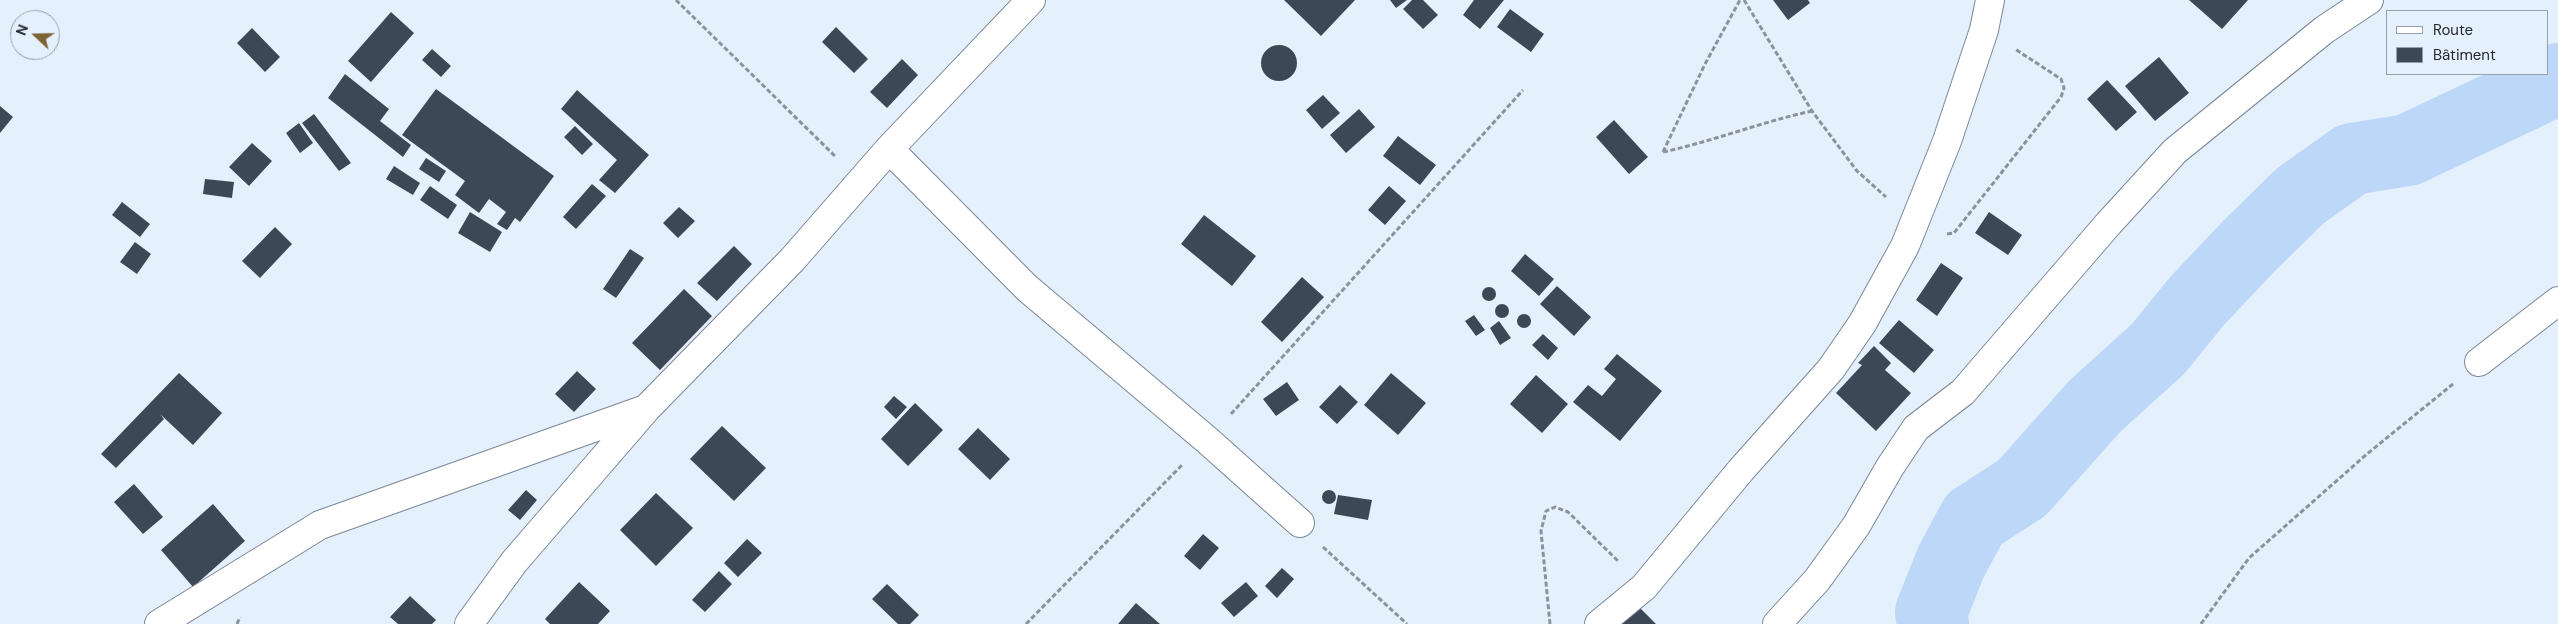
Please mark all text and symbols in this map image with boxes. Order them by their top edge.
north arrow [10,10,60,60]
legend [2386,10,2548,75]
text: Route [2433,20,2473,40]
text: N [12,22,32,38]
text: Bâtiment [2433,45,2496,65]

